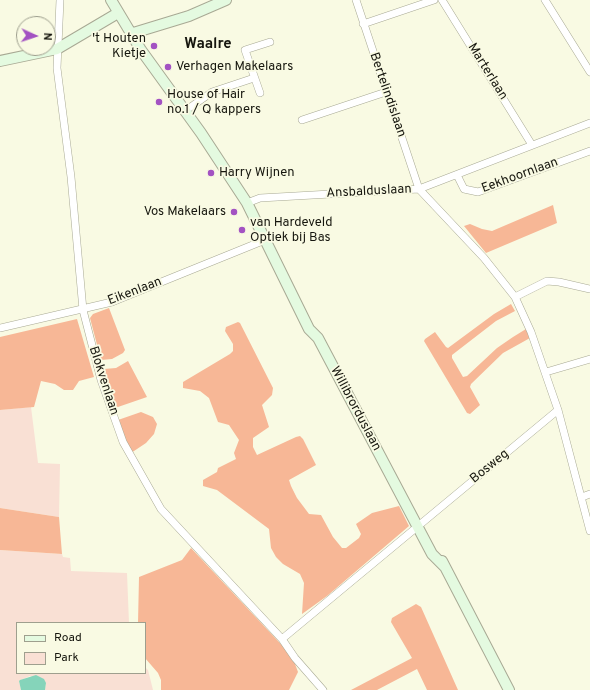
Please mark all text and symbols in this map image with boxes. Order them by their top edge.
north arrow [16,16,56,56]
place label: 't Houten Kietje [92,31,146,62]
text: N [40,32,54,41]
district label: Waalre [184,36,232,54]
marker: 't Houten Kietje [149,41,159,51]
street label: Marterlaan [463,41,511,103]
street label: Bertelindislaan [365,51,409,139]
place label: Verhagen Makelaars [176,59,293,75]
marker: Verhagen Makelaars [163,62,173,72]
place label: House of Hair no.1 / Q kappers [167,87,261,118]
marker: House of Hair no.1 / Q kappers [154,97,164,107]
street label: Eekhoornlaan [480,155,560,197]
place label: Harry Wijnen [219,165,295,181]
marker: Harry Wijnen [206,168,216,178]
street label: Ansbalduslaan [326,182,412,202]
place label: Vos Makelaars [144,204,226,220]
marker: Vos Makelaars [229,207,239,217]
place label: van Hardeveld Optiek bij Bas [250,215,333,246]
marker: van Hardeveld Optiek bij Bas [237,225,247,235]
street label: Eikenlaan [106,275,164,309]
street label: Blokvenlaan [85,345,121,417]
street label: Willibrorduslaan [326,364,384,454]
street label: Bosweg [467,447,513,487]
legend [16,622,146,674]
text: Road [54,630,82,646]
text: Park [54,650,79,666]

